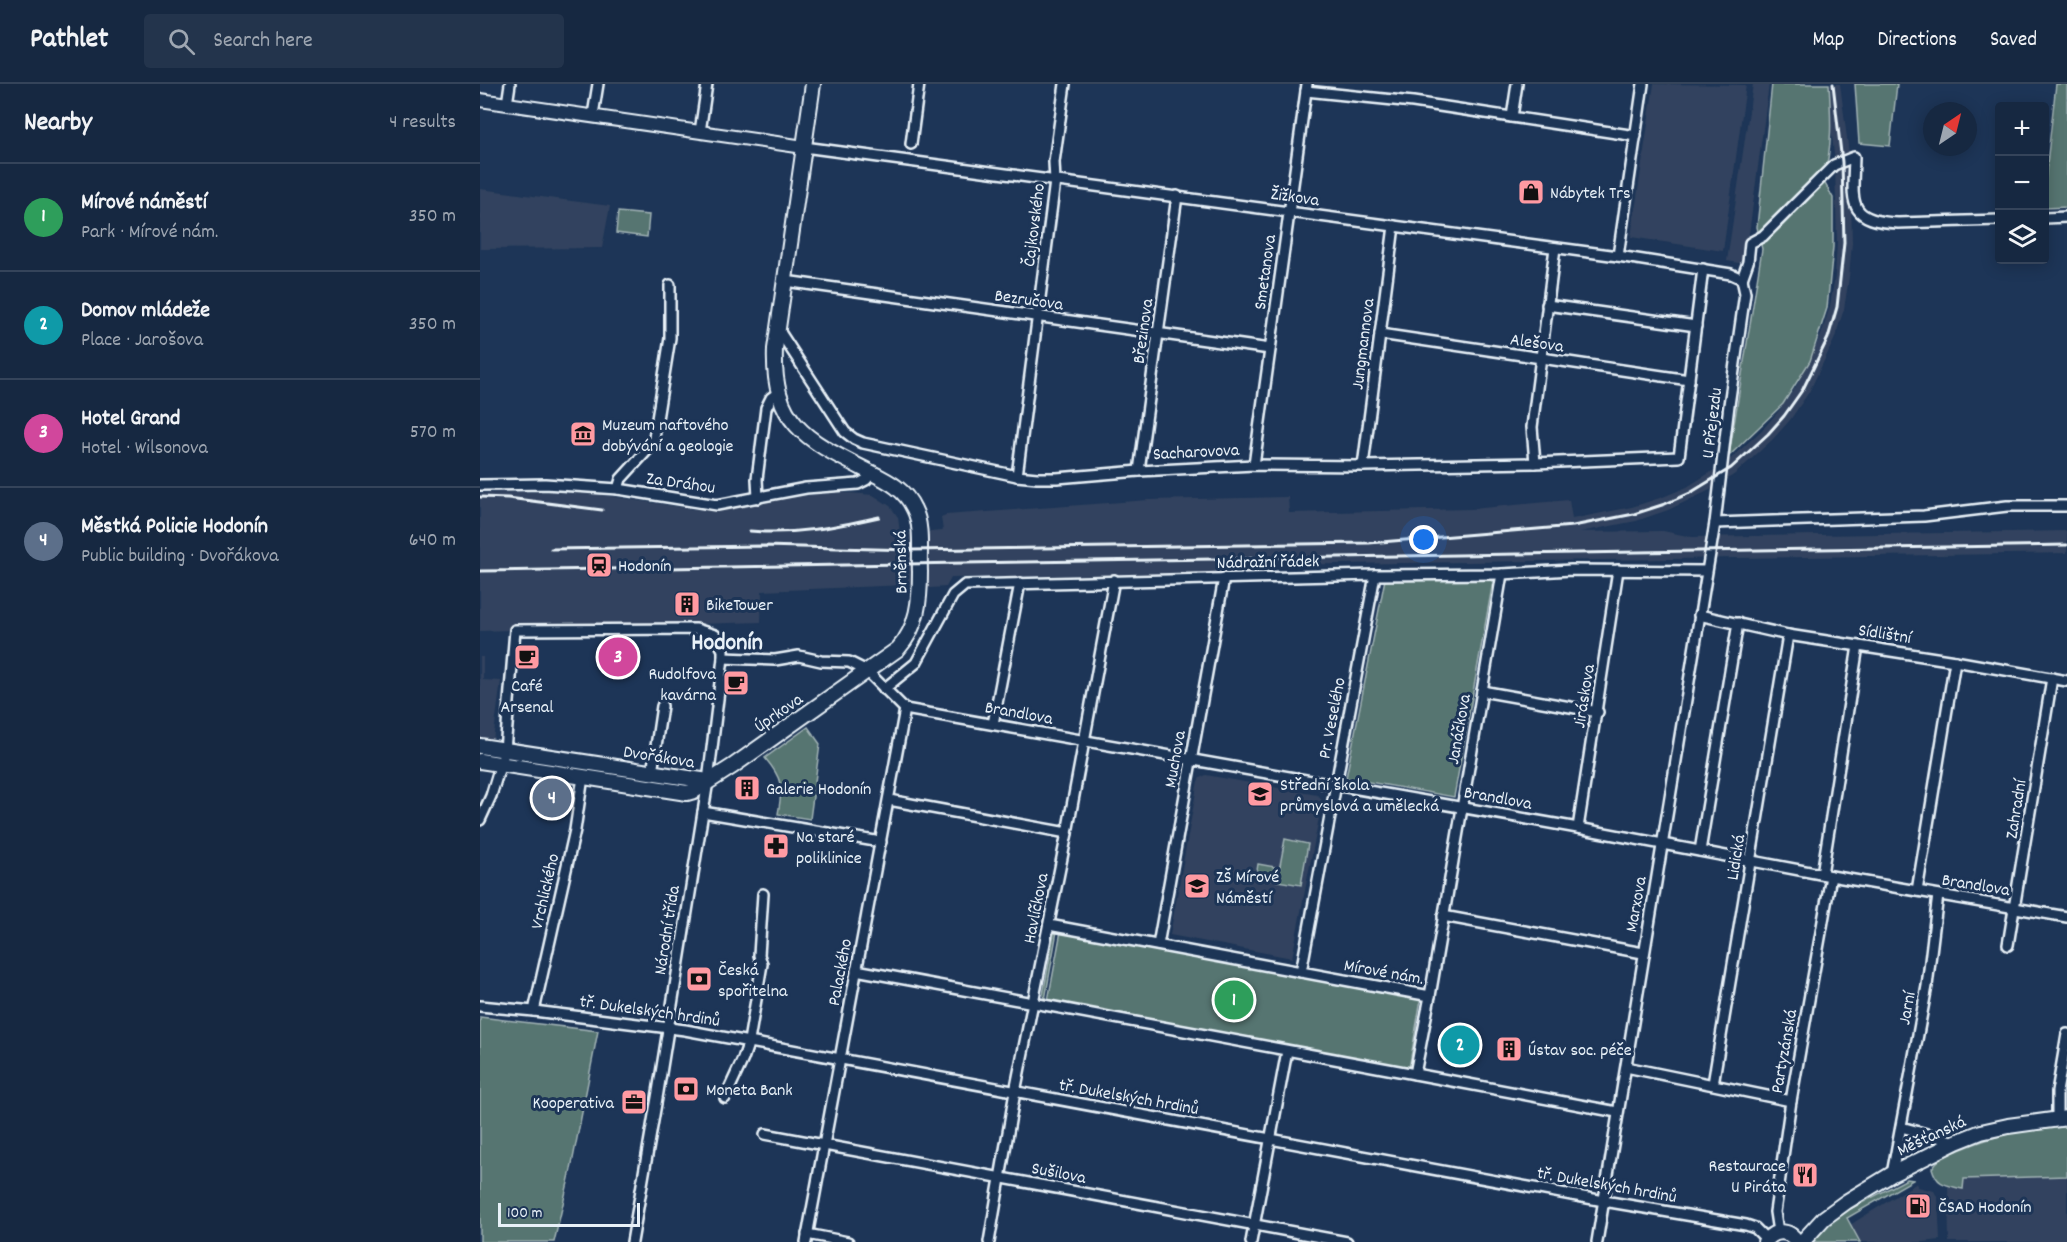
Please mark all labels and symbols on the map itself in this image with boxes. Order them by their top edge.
north arrow [1923,102,1977,156]
shop icon: Nábytek Trs [1516,177,1546,207]
street label: Čajkovského [1018,182,1053,268]
place label: Nábytek Trs [1550,182,1630,207]
street label: Žižkova [1269,183,1321,214]
street label: Smetanova [1249,233,1284,312]
street label: Bezručova [993,284,1065,319]
street label: Březinova [1128,297,1161,366]
street label: Jungmannova [1346,297,1383,391]
street label: Alešova [1508,328,1566,361]
street label: U Přejezdu [1697,386,1730,460]
place label: Muzeum naftového dobývání a geologie [602,414,734,460]
museum icon: Muzeum naftového dobývání a geologie [568,419,598,449]
street label: Sacharovova [1152,439,1241,468]
street label: Za Dráhou [645,467,717,502]
your location [1409,525,1438,554]
street label: Brněnská [889,530,916,594]
station icon: Hodonín [584,550,614,580]
street label: Nádražní řádek [1216,550,1320,577]
place label: Hodonín [618,555,672,580]
building icon: BikeTower [672,589,702,619]
place label: BikeTower [706,594,773,619]
street label: Sídlištní [1856,619,1915,652]
district label: Hodonín [691,627,763,661]
pin: 3 [598,634,638,680]
cafe icon: Café Arsenal [512,642,542,672]
street label: Jiráskova [1568,662,1603,730]
place label: Rudolfova kavárna [648,663,717,709]
cafe icon: Rudolfova kavárna [721,668,751,698]
place label: Café Arsenal [500,675,554,721]
street label: Pr. Veselého [1313,676,1354,761]
street label: Úprkova [750,688,809,740]
street label: Janáčkova [1442,692,1479,767]
street label: Brandlova [983,696,1055,733]
street label: Muchova [1159,728,1194,790]
street label: Dvořákova [621,741,697,777]
building icon: Galerie Hodonín [732,773,762,803]
place label: Střední škola průmyslová a umělecká [1280,774,1439,820]
pin: 4 [532,776,572,820]
street label: Zahradní [2000,776,2035,841]
place label: Galerie Hodonín [766,778,871,803]
school or university icon: Střední škola průmyslová a umělecká [1245,779,1275,809]
street label: Brandlova [1462,781,1534,818]
place label: Na staré poliklinice [796,826,862,872]
pharmacy icon: Na staré poliklinice [761,831,791,861]
street label: Lidická [1722,833,1753,882]
street label: Vrchlického [526,851,567,932]
place label: ZŠ Mírové Náměstí [1216,866,1280,912]
street label: Brandlova [1940,869,2012,904]
street label: Havlíčkova [1018,871,1057,946]
school or university icon: ZŠ Mírové Náměstí [1182,871,1212,901]
street label: Marxova [1620,874,1655,934]
street label: Národní třída [649,883,688,977]
street label: Palackého [823,937,860,1008]
street label: Mírové nám. [1342,954,1425,993]
place label: Česká spořitelna [718,959,788,1005]
bank icon: Česká spořitelna [684,964,714,994]
pin: 1 [1214,978,1254,1022]
street label: Jarní [1893,988,1924,1027]
street label: tř. Dukelských hrdinů [578,990,721,1035]
street label: Partyzánská [1766,1007,1805,1096]
pin: 2 [1440,1022,1480,1068]
building icon: Ústav soc. péče [1494,1034,1524,1064]
place label: Ústav soc. péče [1528,1039,1632,1064]
bank icon: Moneta Bank [671,1074,701,1104]
street label: tř. Dukelských hrdinů [1057,1074,1200,1123]
place label: Moneta Bank [706,1079,793,1104]
office icon: Kooperativa [619,1087,649,1117]
place label: Kooperativa [532,1092,615,1117]
street label: Měšťanská [1893,1110,1971,1164]
place label: Restaurace U Piráta [1709,1155,1787,1201]
street label: Sušilova [1029,1157,1088,1192]
restaurant icon: Restaurace U Piráta [1790,1160,1820,1190]
street label: tř. Dukelských hrdinů [1535,1162,1678,1211]
fuel station icon: ČSAD Hodonín [1903,1191,1933,1221]
place label: ČSAD Hodonín [1938,1196,2032,1221]
scale bar [498,1200,640,1228]

